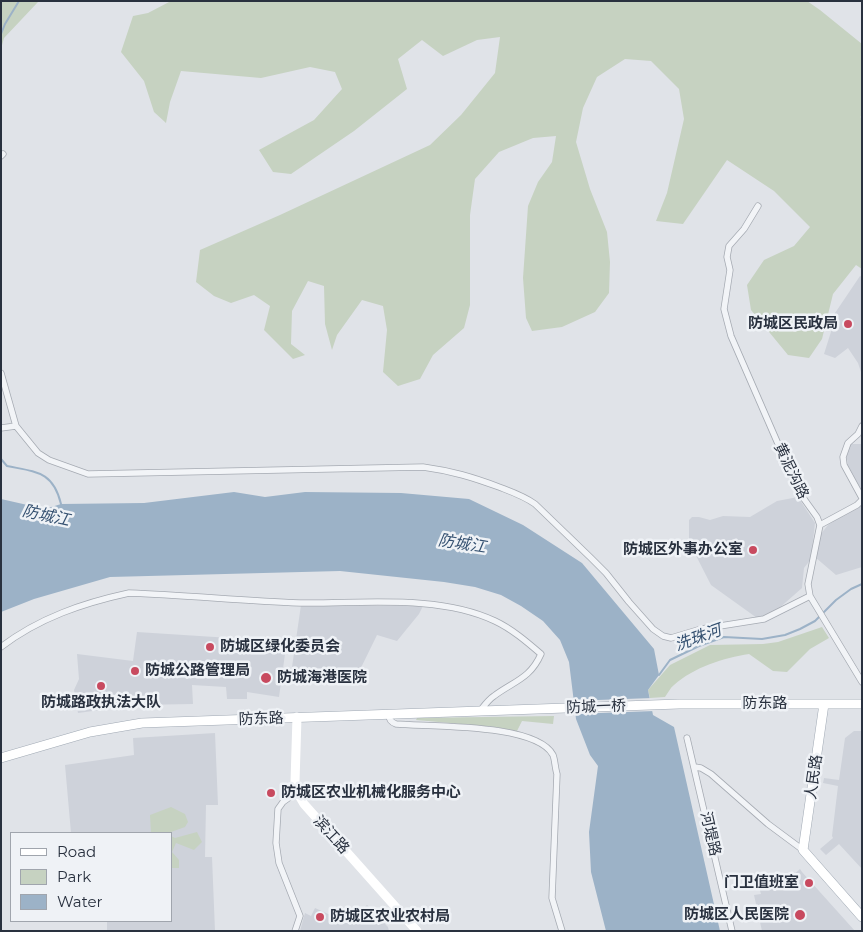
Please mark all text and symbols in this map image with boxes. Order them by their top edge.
place label: 防城区民政局 [748,315,838,333]
marker: 防城区民政局 [842,318,854,330]
street label: 黄泥沟路 [770,440,812,502]
water label: 防城江 [21,502,71,530]
water label: 防城江 [437,531,487,557]
place label: 防城区外事办公室 [623,541,743,559]
marker: 防城区外事办公室 [747,544,759,556]
water label: 洗珠河 [672,621,724,655]
place label: 防城区绿化委员会 [220,638,340,656]
marker: 防城区绿化委员会 [204,641,216,653]
place label: 防城公路管理局 [145,662,250,680]
marker: 防城公路管理局 [129,665,141,677]
place label: 防城海港医院 [277,669,367,687]
marker: 防城海港医院 [259,671,273,685]
marker: 防城路政执法大队 [95,680,107,692]
place label: 防城路政执法大队 [41,694,161,712]
street label: 防东路 [743,695,787,713]
street label: 防城一桥 [566,697,626,717]
street label: 防东路 [238,709,284,729]
street label: 人民路 [802,753,826,801]
place label: 防城区农业机械化服务中心 [281,784,461,802]
marker: 防城区农业机械化服务中心 [265,787,277,799]
street label: 河堤路 [696,810,724,858]
street label: 滨江路 [309,812,353,858]
legend [10,832,172,922]
text: Road [57,842,96,861]
text: Park [57,867,91,886]
place label: 门卫值班室 [724,874,799,892]
marker: 门卫值班室 [803,877,815,889]
text: Water [57,892,103,911]
place label: 防城区人民医院 [684,906,789,924]
place label: 防城区农业农村局 [330,908,450,926]
marker: 防城区人民医院 [793,908,807,922]
marker: 防城区农业农村局 [314,911,326,923]

